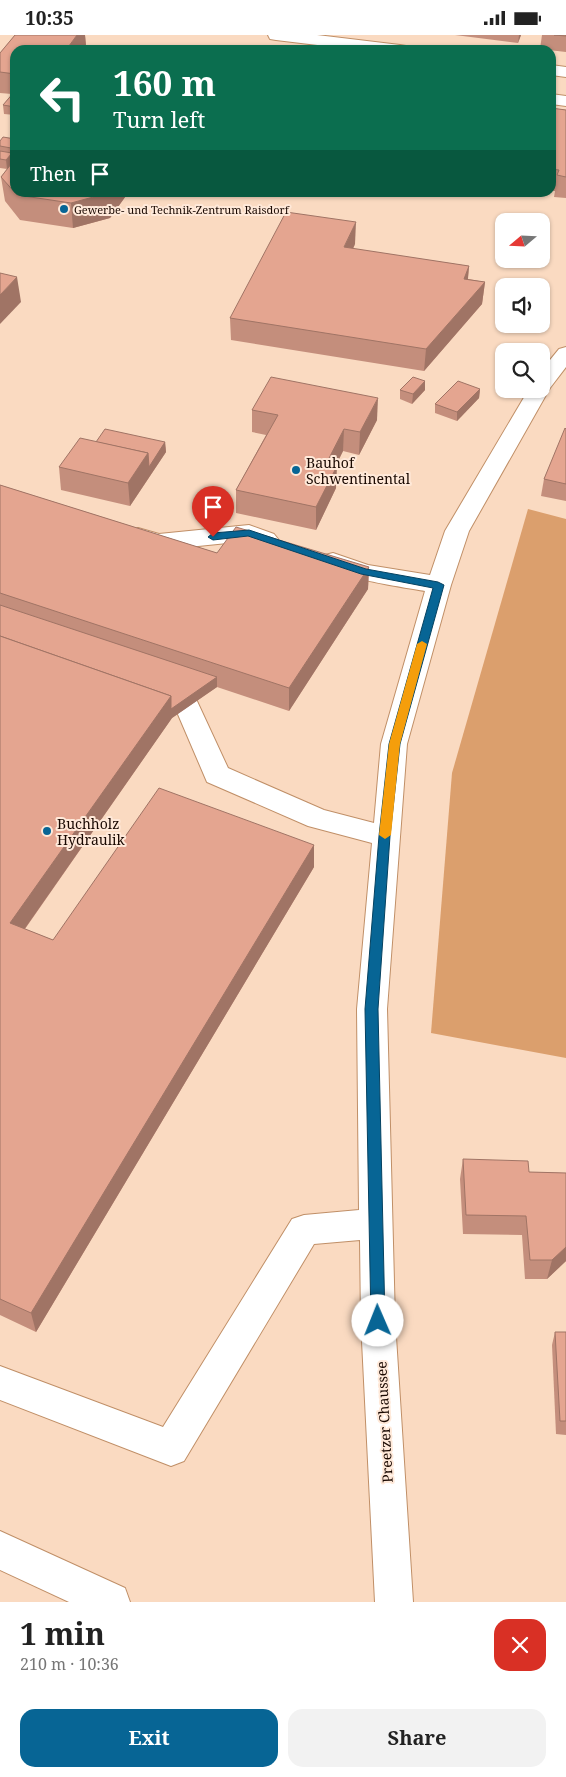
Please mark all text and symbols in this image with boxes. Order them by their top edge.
text: 10:35 [25,5,74,31]
text: 160 m [113,59,216,106]
icon: left [30,65,95,130]
text: Turn left [113,104,205,134]
icon: arrive [86,160,114,188]
text: Then [30,161,76,187]
place label: Gewerbe- und Technik-Zentrum Raisdorf [74,202,290,217]
marker: Gewerbe- und Technik-Zentrum Raisdorf [58,203,70,215]
north arrow [495,213,550,267]
map controls [495,213,550,398]
button: sound [495,278,550,333]
button: search [495,343,550,398]
place label: Bauhof Schwentinental [306,453,411,488]
marker: Bauhof Schwentinental [290,464,302,476]
pin [192,486,234,537]
icon: arrive [199,493,227,521]
place label: Buchholz Hydraulik [57,814,126,849]
marker: Buchholz Hydraulik [41,825,53,837]
position arrow [351,1294,403,1346]
street label: Preetzer Chaussee [371,1361,397,1483]
text: 1 min [20,1613,105,1654]
button: close [494,1619,546,1671]
text: 210 m · 10:36 [20,1653,119,1675]
button: Exit [20,1709,278,1767]
button: Share [288,1709,546,1767]

